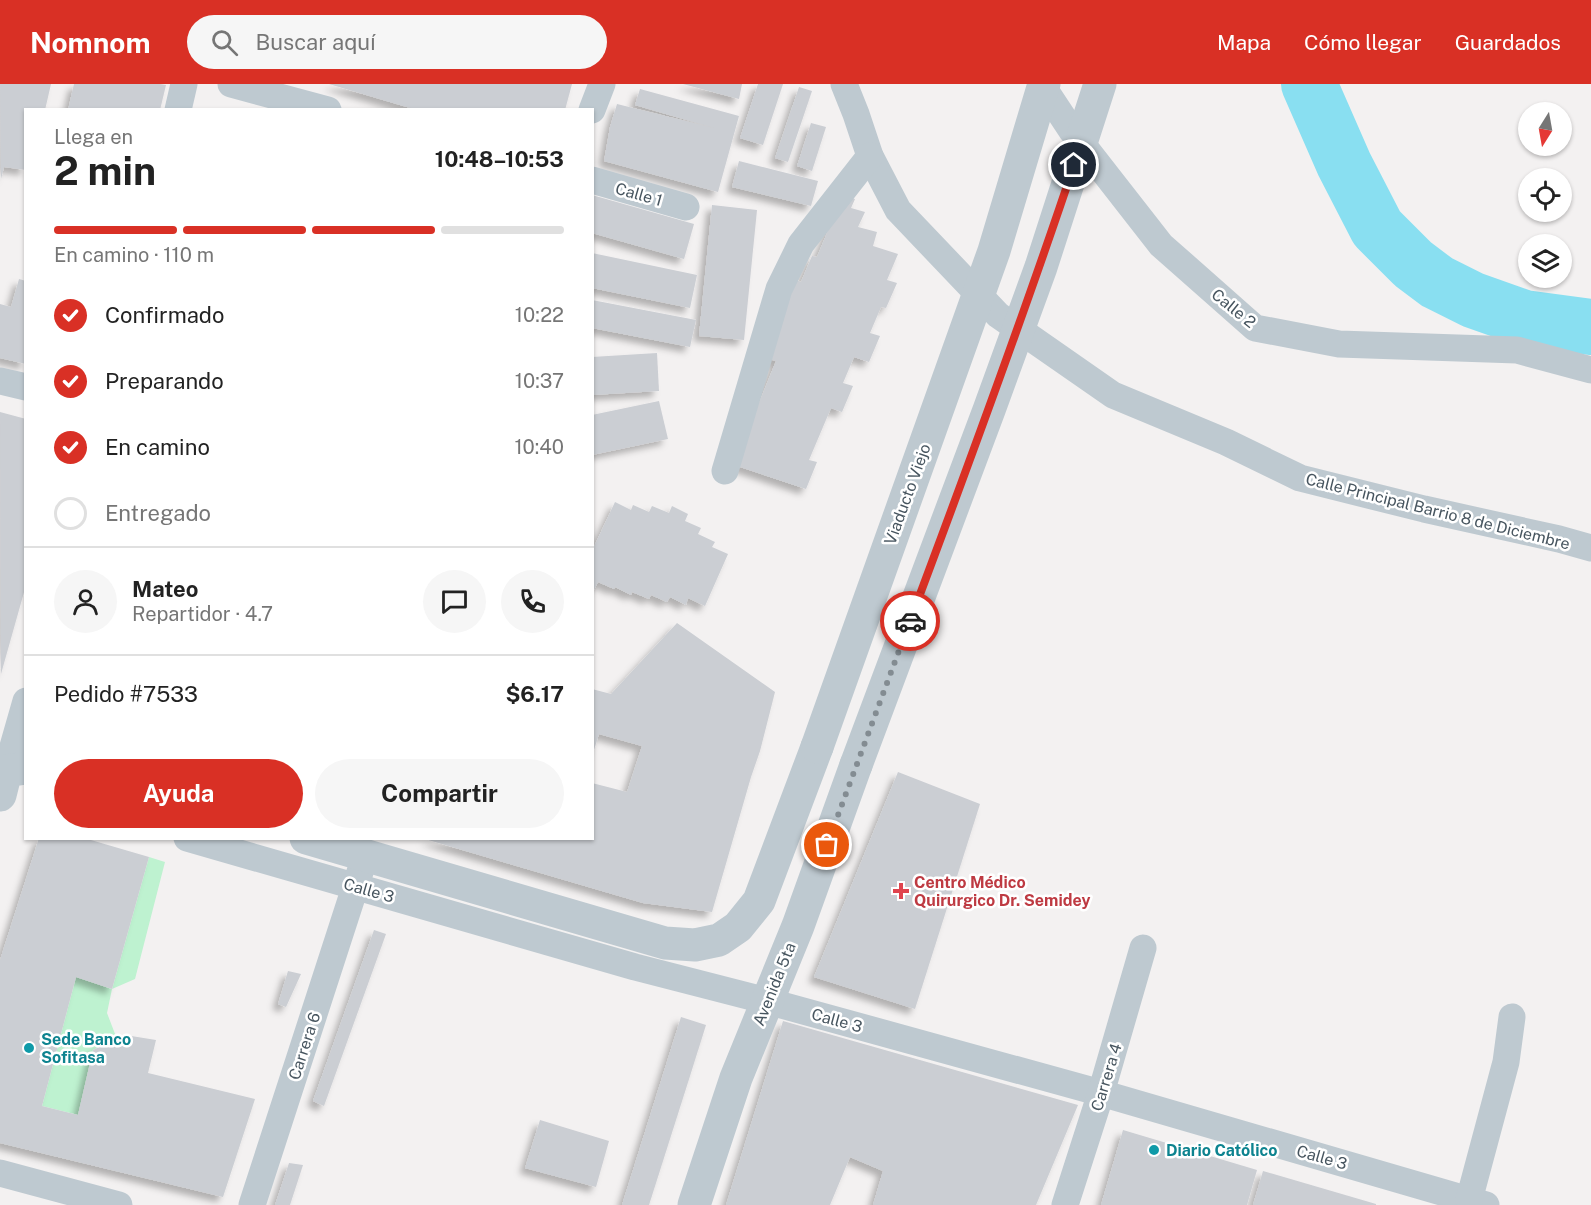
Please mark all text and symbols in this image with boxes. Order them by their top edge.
search box [187,15,607,69]
text: Nomnom [30,26,151,59]
icon: search [208,26,241,59]
text: Buscar aquí [256,29,376,55]
text: Mapa [1217,30,1271,55]
text: Cómo llegar [1304,30,1422,55]
text: Guardados [1455,30,1561,55]
north arrow [1518,102,1572,156]
map controls [1518,102,1572,288]
text: Llega en [54,125,133,149]
pin [1048,139,1099,190]
text: 10:48–10:53 [435,146,564,172]
text: 2 min [54,148,156,194]
icon: home [1057,148,1090,181]
button: locate [1518,168,1572,222]
street label: Calle 1 [613,179,665,210]
button: layers [1518,234,1572,288]
text: En camino · 110 m [54,243,214,267]
street label: Calle 2 [1208,285,1260,332]
icon: check [54,299,87,332]
text: Confirmado [105,302,224,328]
text: 10:22 [515,303,564,327]
icon: check [54,365,87,398]
text: Preparando [105,368,224,394]
text: 10:37 [515,369,564,393]
icon: check [54,431,87,464]
text: En camino [105,434,210,460]
text: 10:40 [514,435,564,459]
street label: Viaducto Viejo [880,441,935,547]
street label: Calle Principal Barrio 8 de Diciembre [1304,469,1572,554]
text: Entregado [105,500,211,526]
button: person [54,570,117,633]
button: chat [423,570,486,633]
button: phone [501,570,564,633]
text: Mateo [132,576,198,602]
courier [880,591,940,651]
text: Repartidor · 4.7 [132,602,273,626]
icon: car [894,605,927,638]
text: Pedido #7533 [54,681,198,707]
text: $6.17 [505,681,564,707]
button: Ayuda [54,759,303,828]
button: Compartir [315,759,564,828]
pin [801,819,852,870]
icon: bag [810,828,843,861]
place label: Centro Médico Quirurgico Dr. Semidey [914,873,1090,910]
street label: Calle 3 [341,874,396,907]
marker: Centro Médico Quirurgico Dr. Semidey [892,882,910,900]
street label: Avenida 5ta [749,940,800,1029]
street label: Calle 3 [809,1005,864,1036]
street label: Carrera 6 [285,1010,324,1082]
place label: Sede Banco Sofitasa [41,1030,131,1067]
marker: Sede Banco Sofitasa [22,1041,36,1055]
street label: Carrera 4 [1087,1041,1126,1113]
place label: Diario Católico [1166,1141,1278,1160]
street label: Calle 3 [1294,1141,1349,1174]
marker: Diario Católico [1147,1143,1161,1157]

